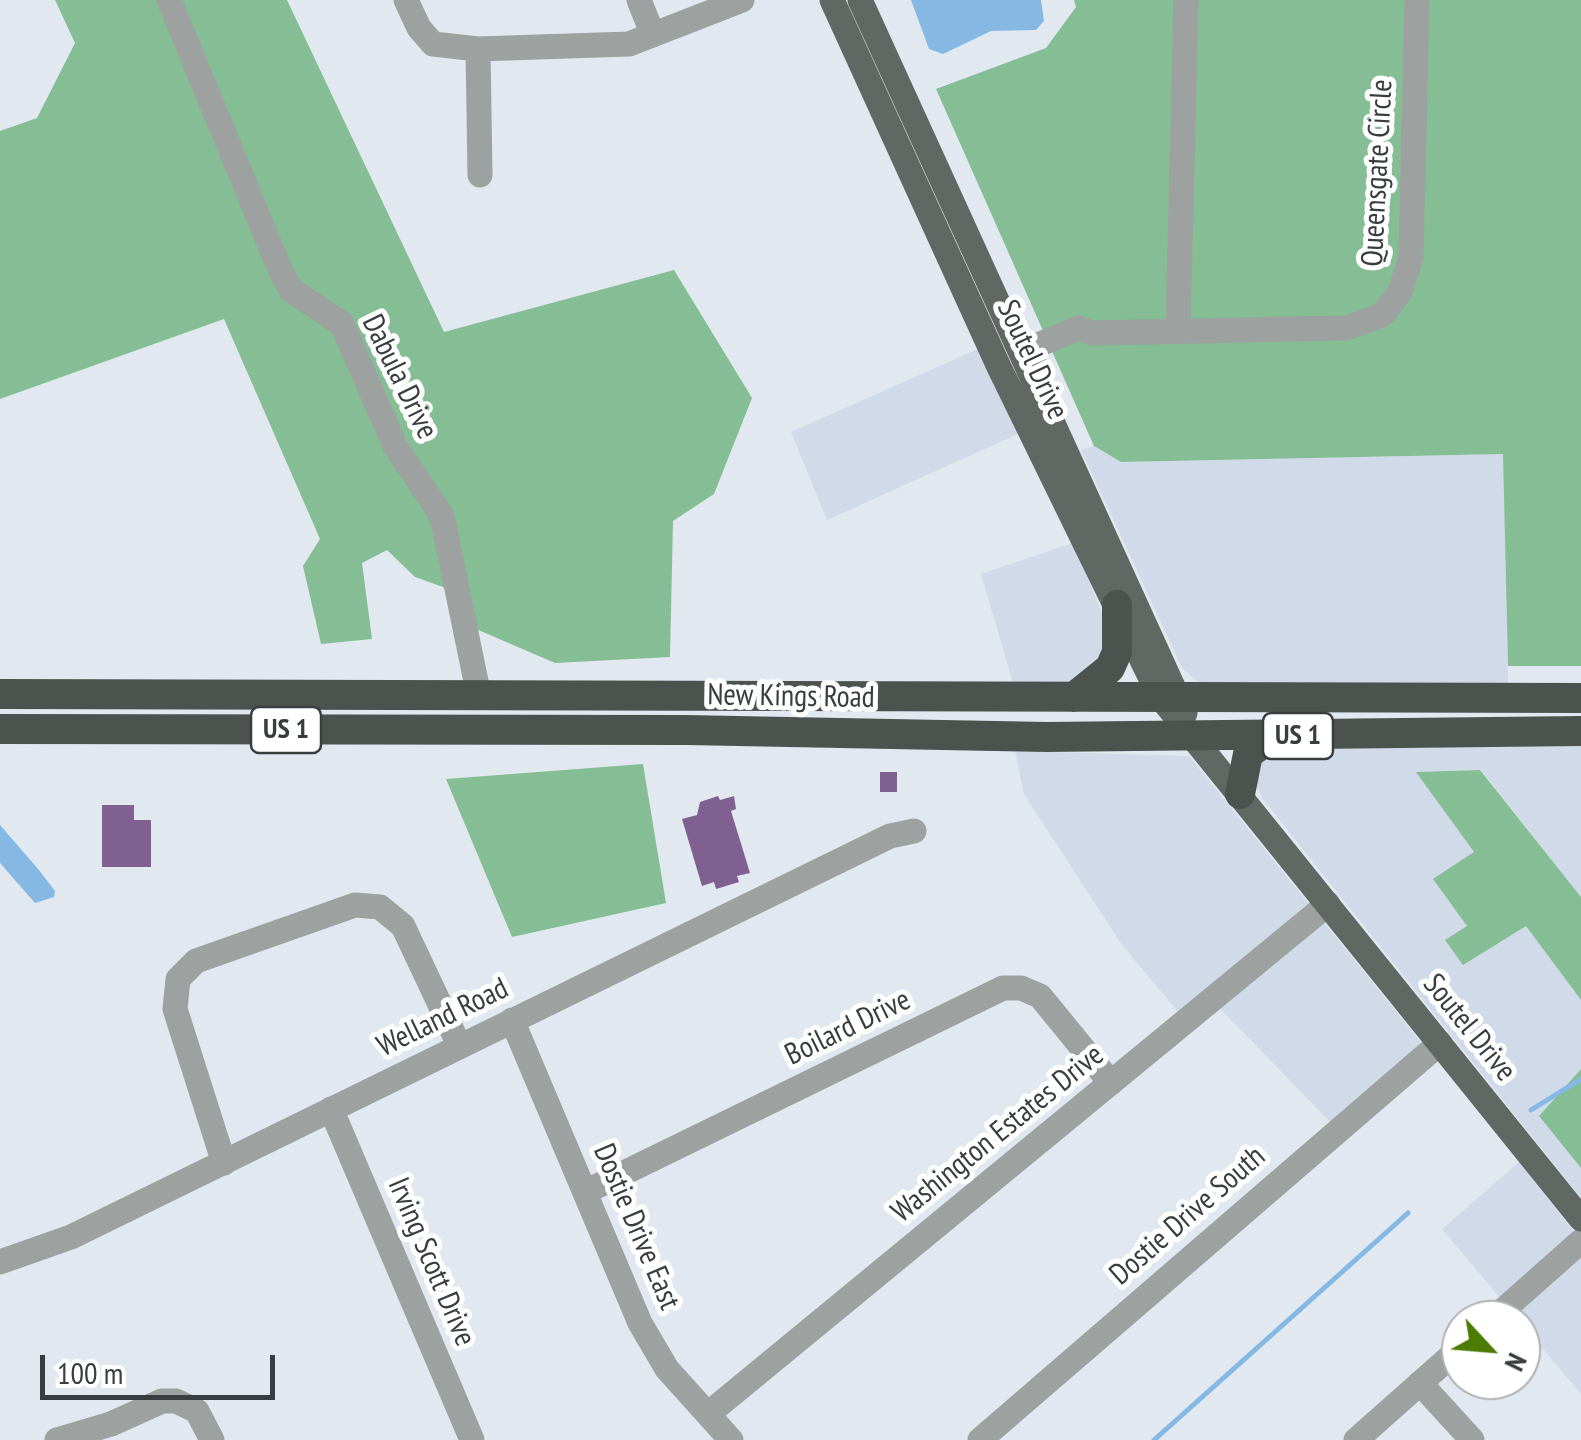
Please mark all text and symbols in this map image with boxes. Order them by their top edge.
street label: Queensgate Circle [1355,78,1401,268]
street label: Soutel Drive [989,295,1075,425]
street label: Dabula Drive [354,309,444,445]
street label: New Kings Road [707,678,875,716]
road number: US 1 [251,707,321,753]
road number: US 1 [1263,713,1333,759]
street label: Soutel Drive [1415,967,1523,1089]
street label: Welland Road [372,971,514,1065]
street label: Boilard Drive [780,982,916,1074]
street label: Washington Estates Drive [885,1037,1111,1231]
street label: Dostie Drive East [585,1139,687,1315]
street label: Dostie Drive South [1103,1139,1273,1293]
street label: Irving Scott Drive [379,1172,483,1352]
north arrow [1441,1300,1541,1400]
scale bar [45,1335,280,1397]
text: N [1497,1348,1537,1377]
text: 100 m [57,1353,123,1392]

